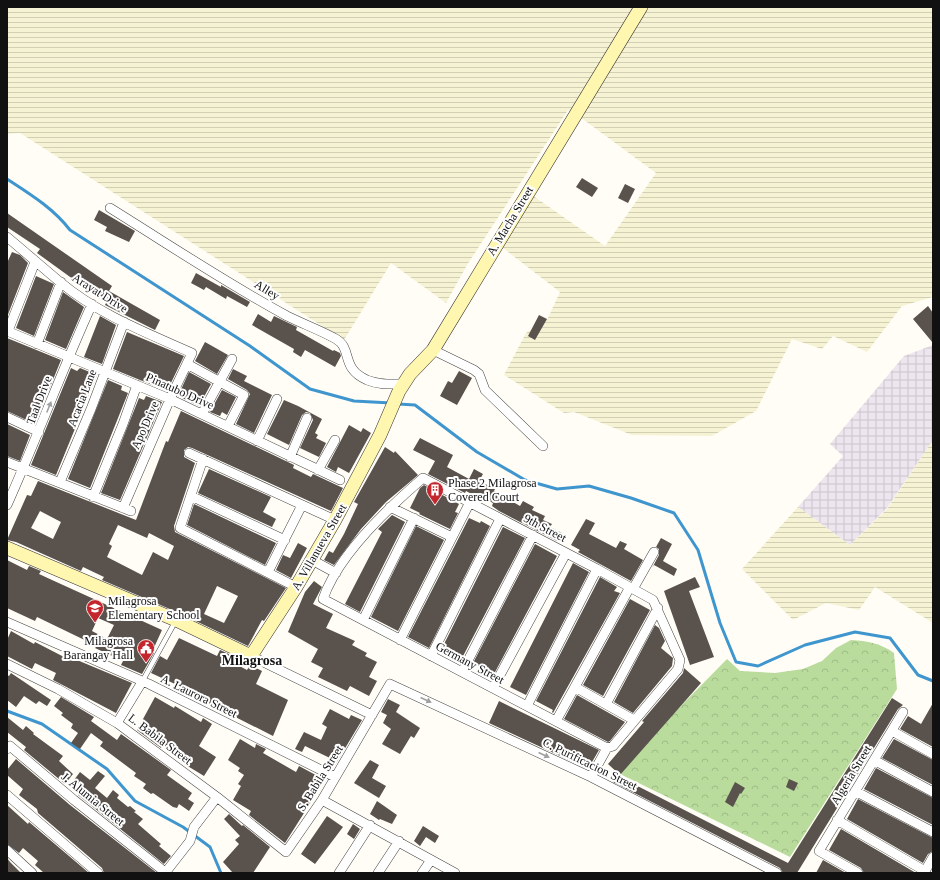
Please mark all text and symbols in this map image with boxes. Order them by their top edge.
street label: A. Macha Street [484,183,537,258]
street label: Arayat Drive [70,270,130,316]
street label: Alley [252,277,282,303]
street label: Acacia Lane [65,367,99,429]
street label: Pinatubo Drive [144,370,216,412]
street label: Taal Drive [23,374,55,426]
street label: Apo Drive [128,399,162,451]
one-way arrow [47,400,53,412]
place label: Phase 2 Milagrosa Covered Court [448,476,537,504]
building icon: Phase 2 Milagrosa Covered Court [425,480,445,505]
street label: A. Villanueva Street [289,501,350,593]
street label: 9th Street [521,511,569,545]
place label: Milagrosa Elementary School [108,594,200,622]
school or university icon: Milagrosa Elementary School [85,598,105,623]
place label: Milagrosa Barangay Hall [63,634,134,662]
public building icon: Milagrosa Barangay Hall [136,638,156,663]
street label: Germany Street [433,639,507,687]
district label: Milagrosa [222,653,282,668]
street label: A. Laurora Street [158,671,240,721]
one-way arrow [420,697,431,703]
street label: L. Babila Street [126,711,195,768]
street label: C. Purificacion Street [540,735,640,793]
street label: S. Babila Street [294,742,346,814]
street label: Algeria Street [828,742,875,807]
one-way arrow [538,752,549,758]
street label: J. Alumia Street [59,769,128,829]

